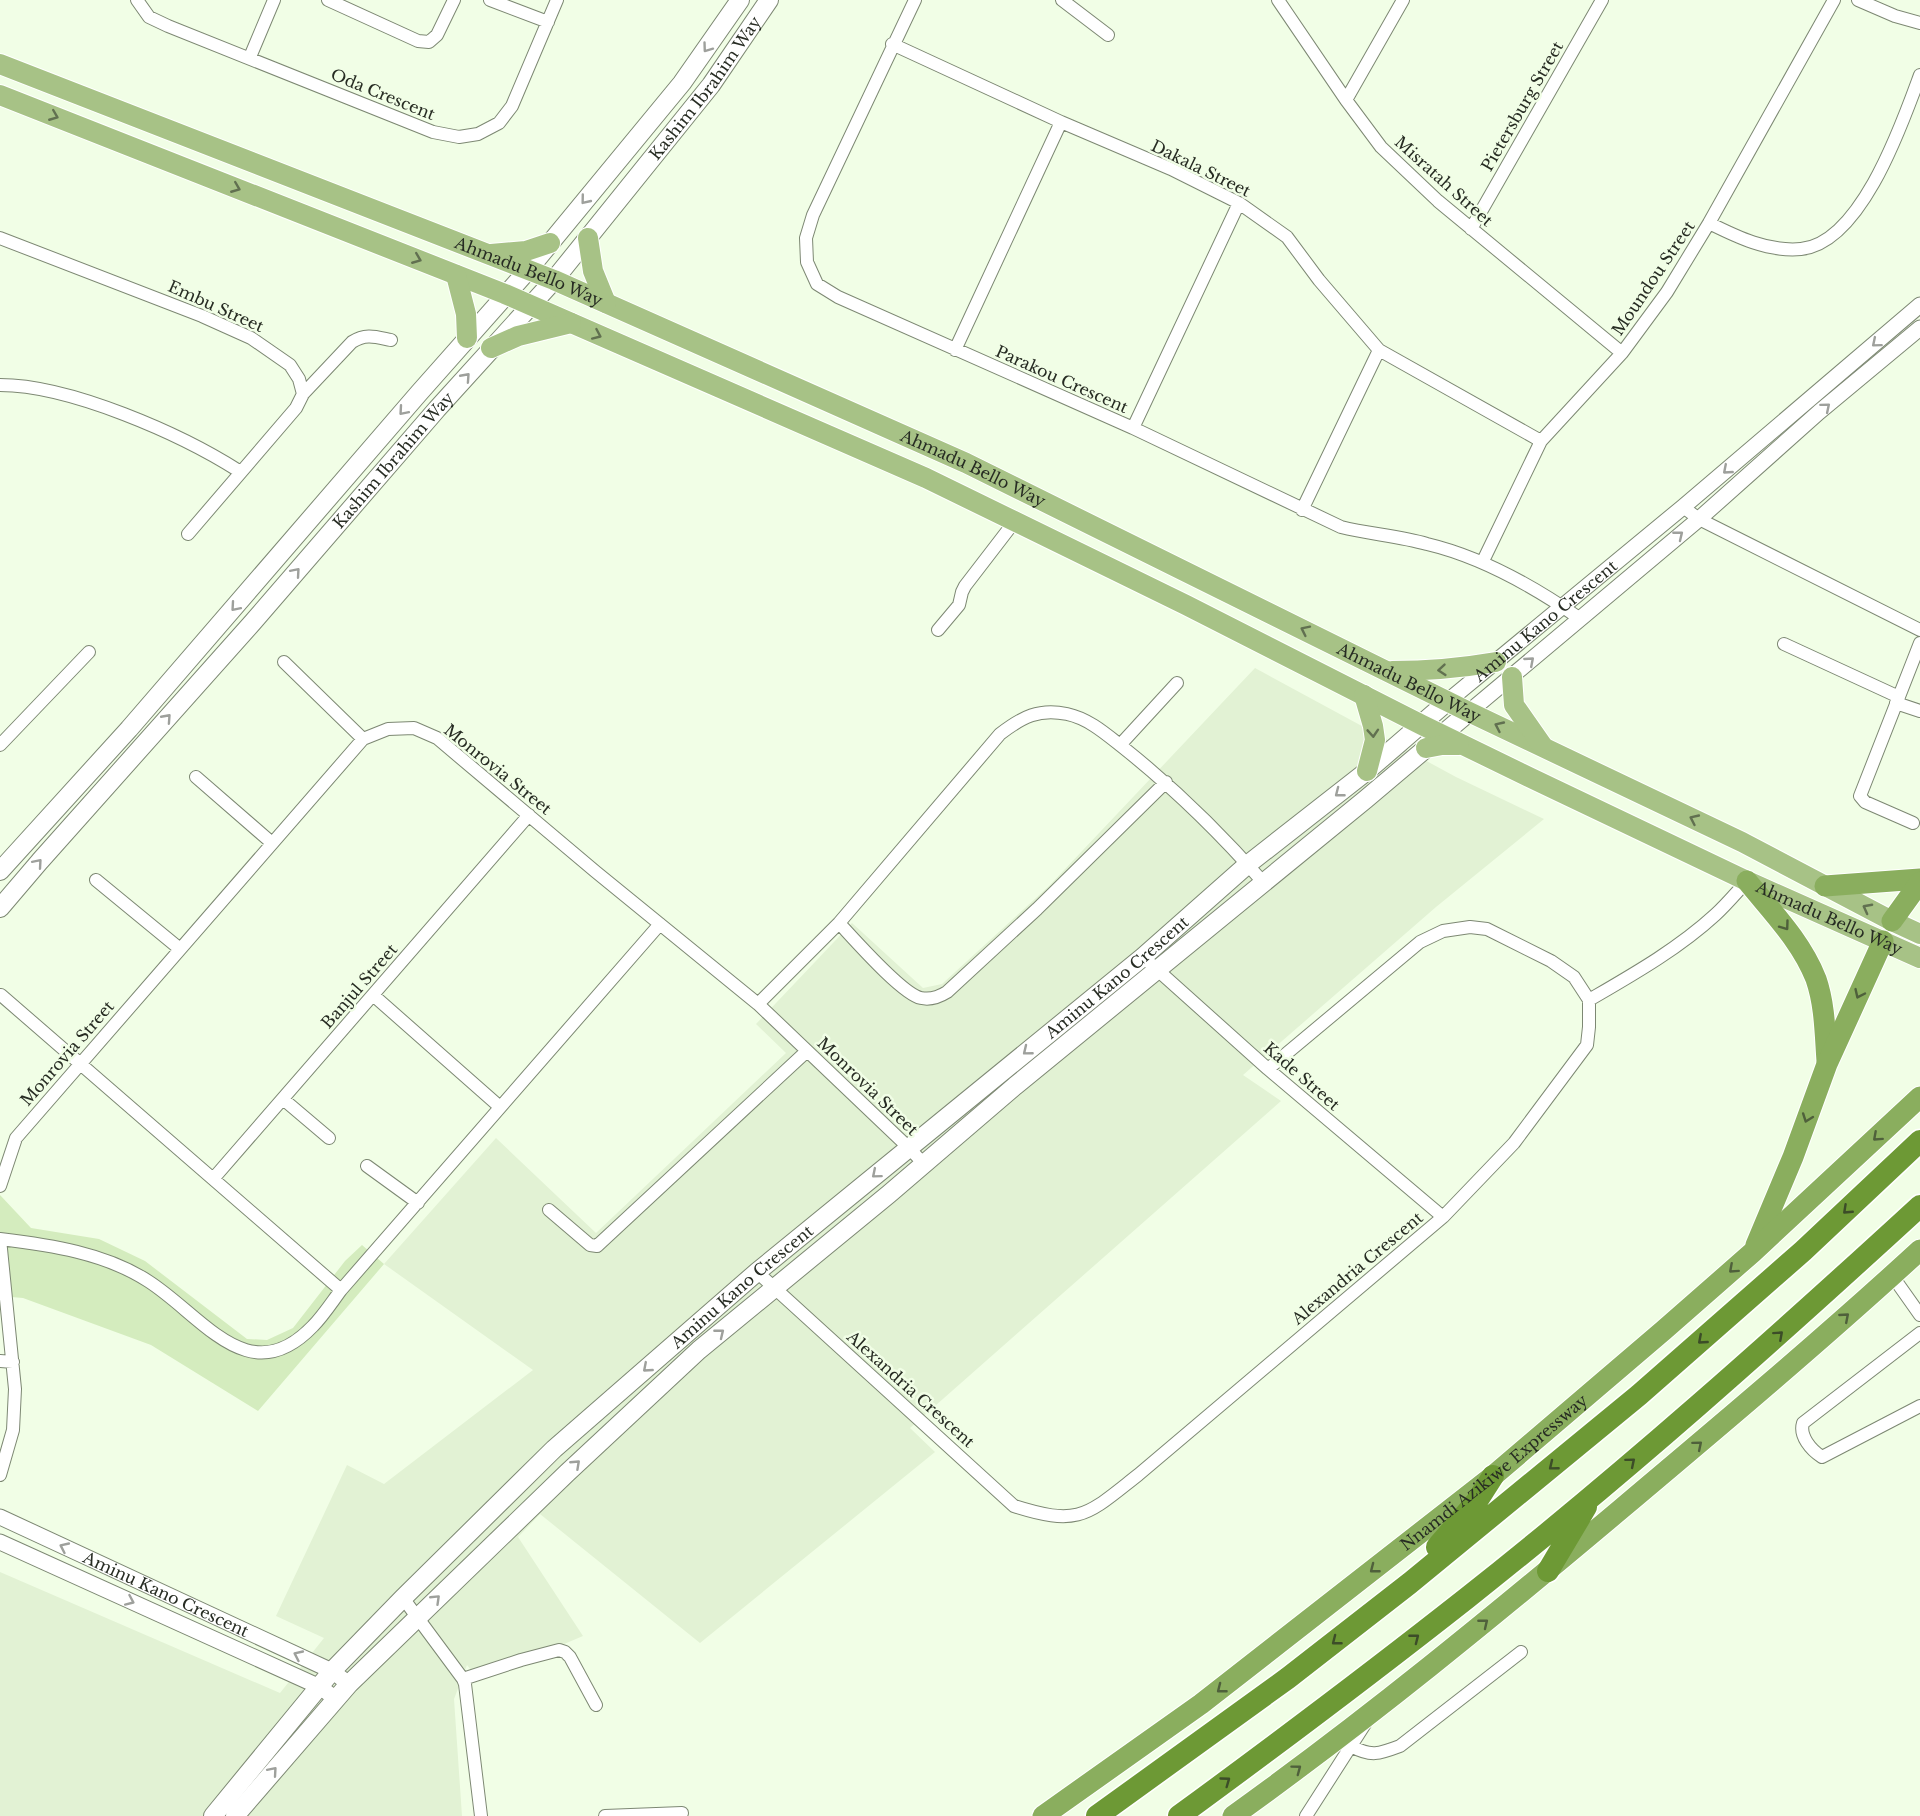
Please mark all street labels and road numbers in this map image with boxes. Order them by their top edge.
street label: Kashim Ibrahim Way [645,12,766,164]
street label: Pietersburg Street [1477,37,1567,175]
street label: Oda Crescent [328,64,438,124]
street label: Misratah Street [1391,132,1497,230]
street label: Dakala Street [1148,135,1254,201]
street label: Moundou Street [1607,217,1699,339]
street label: Ahmadu Bello Way [451,232,607,311]
street label: Embu Street [165,276,267,336]
street label: Parakou Crescent [993,341,1131,417]
street label: Kashim Ibrahim Way [328,387,458,532]
street label: Ahmadu Bello Way [897,425,1050,511]
street label: Aminu Kano Crescent [1468,556,1621,687]
street label: Ahmadu Bello Way [1333,638,1485,727]
street label: Monrovia Street [440,719,556,819]
street label: Ahmadu Bello Way [1752,876,1906,959]
street label: Aminu Kano Crescent [1040,912,1192,1043]
street label: Banjul Street [317,940,401,1032]
street label: Monrovia Street [16,996,118,1110]
street label: Monrovia Street [813,1033,923,1139]
street label: Kade Street [1260,1038,1344,1114]
street label: Alexandria Crescent [1287,1207,1427,1329]
street label: Aminu Kano Crescent [666,1220,817,1353]
street label: Alexandria Crescent [842,1326,979,1452]
street label: Nnamdi Azikiwe Expressway [1396,1389,1592,1555]
street label: Aminu Kano Crescent [79,1547,252,1641]

